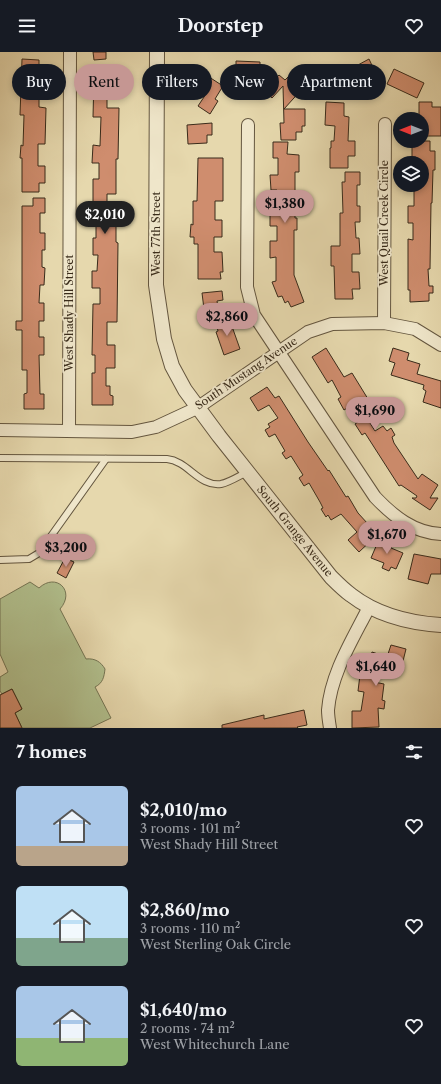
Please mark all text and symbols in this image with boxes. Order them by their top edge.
icon: menu [16,15,38,37]
text: Doorstep [178,15,263,37]
icon: heart [403,15,425,37]
chip: Buy [12,64,66,100]
chip: Rent [74,64,134,100]
chip: Filters [142,64,212,100]
chip: New [220,64,279,100]
chip: Apartment [287,64,386,100]
north arrow [393,112,429,148]
map controls [393,112,429,192]
button: layers [393,156,429,192]
street label: West Quail Creek Circle [377,160,391,287]
pin: $1,380 [252,190,318,224]
street label: West 77th Street [149,192,163,277]
text: $1,380 [265,195,305,211]
pin: $2,010 [72,201,138,235]
text: $2,010 [85,206,125,222]
street label: West Shady Hill Street [62,254,76,372]
pin: $2,860 [194,303,260,337]
text: $2,860 [206,308,248,324]
street label: South Mustang Avenue [192,334,300,412]
pin: $1,690 [342,397,408,431]
text: $1,690 [355,402,395,418]
street label: South Grange Avenue [254,483,336,579]
pin: $1,670 [354,521,420,555]
text: $1,670 [367,526,407,542]
pin: $3,200 [33,534,99,568]
text: $3,200 [45,539,87,555]
pin: $1,640 [343,653,409,687]
text: $1,640 [356,658,396,674]
icon: filters [403,741,425,763]
text: 7 homes [16,742,87,762]
text: $2,010/mo [140,800,227,820]
icon: home [48,802,96,850]
icon: heart [403,815,425,837]
text: 3 rooms · 101 m² [140,820,240,836]
text: West Shady Hill Street [140,836,278,852]
text: $2,860/mo [140,900,230,920]
icon: home [48,902,96,950]
icon: heart [403,915,425,937]
text: 3 rooms · 110 m² [140,920,240,936]
text: West Sterling Oak Circle [140,936,291,952]
text: $1,640/mo [140,1000,227,1020]
icon: home [48,1002,96,1050]
icon: heart [403,1015,425,1037]
text: 2 rooms · 74 m² [140,1020,235,1036]
text: West Whitechurch Lane [140,1036,290,1052]

